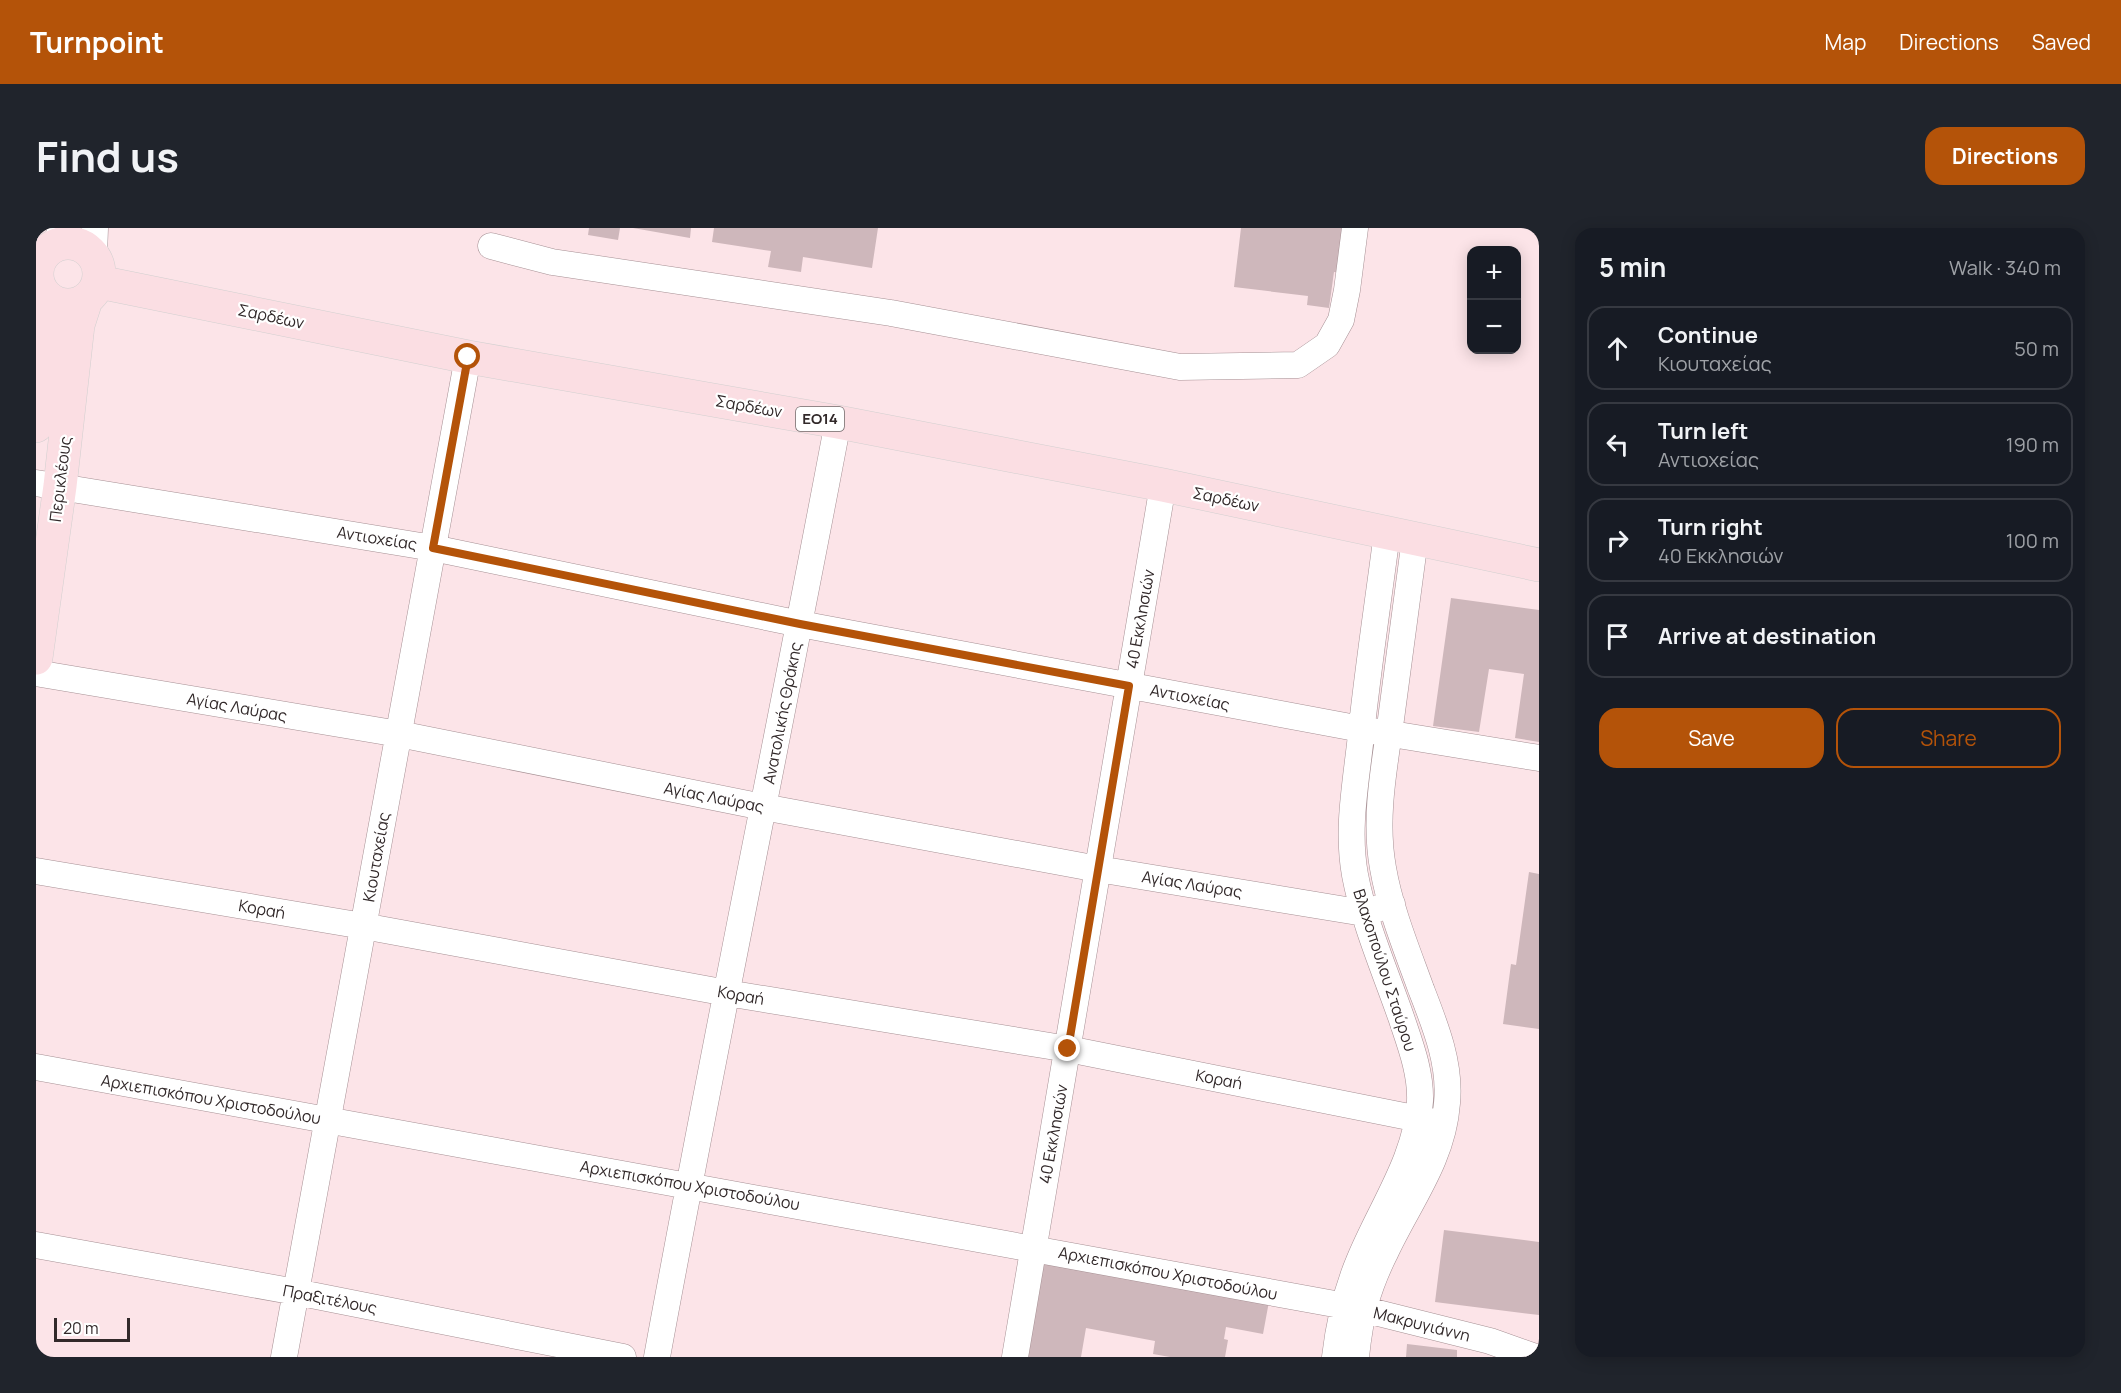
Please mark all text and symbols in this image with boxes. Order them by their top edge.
text: Turnpoint [30,23,164,61]
text: Map [1825,28,1866,56]
text: Directions [1899,28,1999,56]
text: Saved [2032,28,2091,56]
text: Find us [36,127,179,185]
button: Directions [1925,127,2085,185]
map controls [1467,246,1521,354]
button: + [1467,246,1521,300]
text: 5 min [1599,249,1666,285]
text: Walk · 340 m [1949,254,2061,281]
street label: Σαρδέων [236,298,306,334]
button: − [1467,300,1521,354]
text: Continue [1658,320,1758,350]
icon: ahead [1601,332,1634,365]
text: 50 m [2014,335,2059,362]
route start [454,343,480,369]
text: Κιουταχείας [1658,350,1772,377]
street label: Σαρδέων [714,389,784,423]
road number: ΕΟ14 [796,407,844,431]
text: Turn left [1658,416,1748,446]
icon: left [1601,428,1634,461]
text: 190 m [2006,431,2059,458]
street label: Περικλέους [44,435,76,523]
text: Αντιοχείας [1658,446,1759,473]
street label: Σαρδέων [1191,481,1261,517]
text: Turn right [1658,512,1763,542]
street label: Αντιοχείας [335,521,419,555]
icon: right [1601,524,1634,557]
text: 100 m [2006,527,2059,554]
text: 40 Εκκλησιών [1658,542,1784,569]
street label: 40 Εκκλησιών [1120,568,1160,670]
icon: arrive [1601,620,1634,653]
text: Arrive at destination [1658,621,1876,651]
street label: Ανατολικής Θράκης [757,640,807,786]
street label: Αντιοχείας [1148,678,1232,716]
street label: Αγίας Λαύρας [185,687,289,727]
button: Save [1599,708,1824,768]
button: Share [1836,708,2061,768]
street label: Αγίας Λαύρας [662,777,766,818]
street label: Κιουταχείας [357,810,395,904]
street label: Αγίας Λαύρας [1140,865,1244,903]
street label: Βλαχοπούλου Σταύρου [1348,886,1422,1054]
street label: Κοραή [237,894,287,924]
street label: Κοραή [716,980,766,1010]
route end [1054,1035,1080,1061]
street label: Κοραή [1194,1064,1244,1094]
street label: Αρχιεπισκόπου Χριστοδούλου [99,1069,323,1129]
street label: 40 Εκκλησιών [1033,1083,1073,1185]
street label: Αρχιεπισκόπου Χριστοδούλου [578,1155,802,1215]
street label: Αρχιεπισκόπου Χριστοδούλου [1057,1241,1279,1305]
street label: Πραξιτέλους [281,1279,379,1319]
street label: Μακρυγιάννη [1371,1301,1473,1347]
scale bar [54,1315,130,1342]
text: 20 m [63,1317,99,1339]

